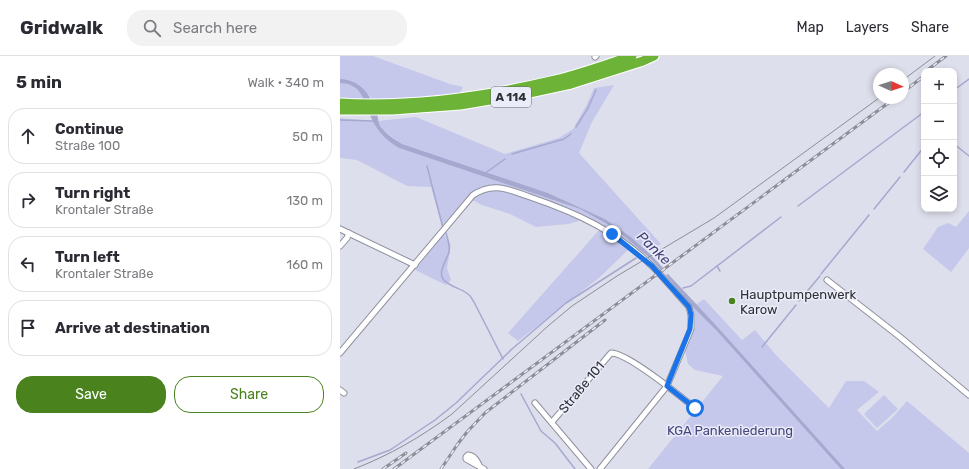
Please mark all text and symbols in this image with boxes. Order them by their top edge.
search box [127,10,407,46]
text: Gridwalk [20,16,103,39]
icon: search [141,17,163,39]
text: Search here [173,19,257,37]
text: Map [797,19,824,36]
text: Layers [846,19,889,36]
text: Share [911,19,949,36]
north arrow [873,68,909,104]
map controls [921,68,957,212]
button: + [921,68,957,104]
text: 5 min [16,72,62,92]
text: Walk · 340 m [247,75,324,90]
road number: A 114 [491,87,531,107]
button: − [921,104,957,140]
text: Continue [55,120,124,138]
icon: ahead [17,125,39,147]
text: 50 m [292,129,323,144]
text: Straße 100 [55,138,120,153]
button: locate [921,140,957,176]
button: layers [921,176,957,212]
text: Turn right [55,184,130,202]
icon: right [17,189,39,211]
text: 130 m [287,193,323,208]
text: Krontaler Straße [55,202,154,217]
route end [603,225,621,243]
water label: Panke [633,228,674,269]
text: Turn left [55,248,120,266]
icon: left [17,253,39,275]
text: 160 m [287,257,323,272]
text: Krontaler Straße [55,266,154,281]
place label: Hauptpumpenwerk Karow [740,287,856,317]
marker: Hauptpumpenwerk Karow [727,296,737,306]
icon: arrive [17,317,39,339]
text: Arrive at destination [55,319,210,337]
street label: Straße 101 [555,358,607,416]
button: Save [16,376,166,413]
button: Share [174,376,324,413]
route start [686,399,704,417]
park label: KGA Pankeniederung [667,423,793,439]

